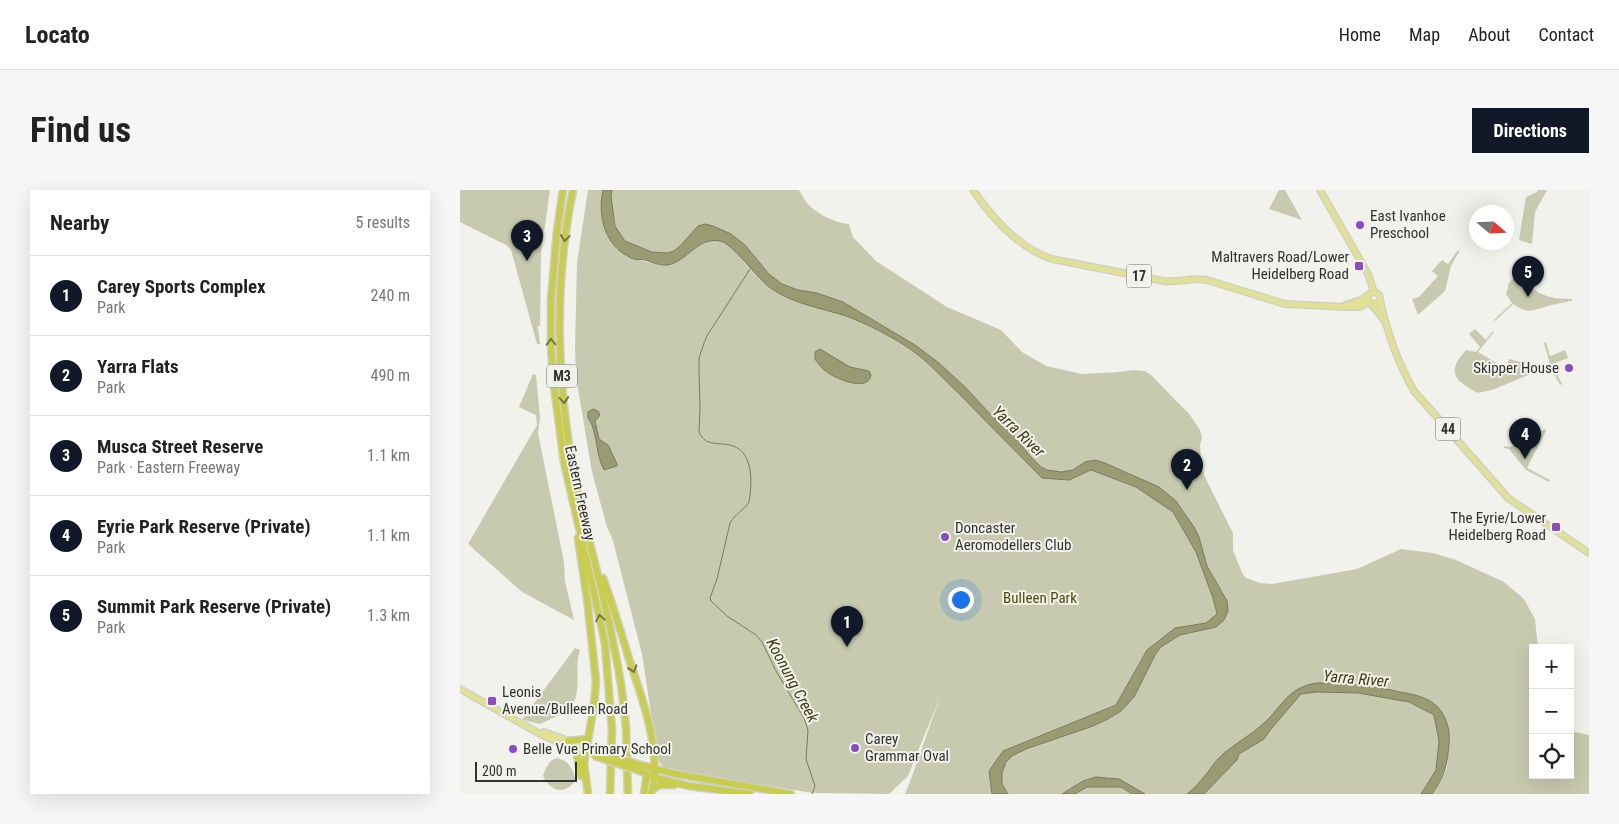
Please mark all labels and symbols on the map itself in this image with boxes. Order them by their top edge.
north arrow [1469,205,1514,250]
place label: East Ivanhoe Preschool [1370,207,1446,242]
marker: East Ivanhoe Preschool [1354,219,1366,231]
pin: 3 [511,220,543,261]
one-way arrow [560,234,571,242]
place label: Maltravers Road/Lower Heidelberg Road [1211,248,1349,283]
pin: 5 [1512,256,1544,297]
marker: Maltravers Road/Lower Heidelberg Road [1353,260,1365,272]
road number: 17 [1126,264,1152,288]
one-way arrow [546,337,557,345]
place label: Skipper House [1473,359,1559,377]
marker: Skipper House [1563,362,1575,374]
road number: M3 [547,365,577,388]
one-way arrow [558,397,569,405]
water label: Yarra River [988,402,1050,462]
road number: 44 [1436,418,1460,440]
pin: 4 [1509,418,1541,459]
street label: Eastern Freeway [561,444,599,542]
pin: 2 [1171,449,1203,490]
place label: The Eyrie/Lower Heidelberg Road [1448,509,1546,544]
place label: Doncaster Aeromodellers Club [955,519,1071,554]
marker: The Eyrie/Lower Heidelberg Road [1550,521,1562,533]
marker: Doncaster Aeromodellers Club [939,531,951,543]
your location [948,587,974,613]
park label: Bulleen Park [1003,589,1077,607]
pin: 1 [831,606,863,647]
one-way arrow [595,614,606,623]
water label: Koonung Creek [762,635,823,726]
one-way arrow [627,664,637,672]
water label: Yarra River [1322,666,1391,691]
place label: Leonis Avenue/Bulleen Road [502,683,628,718]
marker: Leonis Avenue/Bulleen Road [486,695,498,707]
place label: Carey Grammar Oval [865,730,949,765]
place label: Belle Vue Primary School [523,740,671,758]
marker: Carey Grammar Oval [849,742,861,754]
marker: Belle Vue Primary School [507,743,519,755]
scale bar [475,759,578,782]

